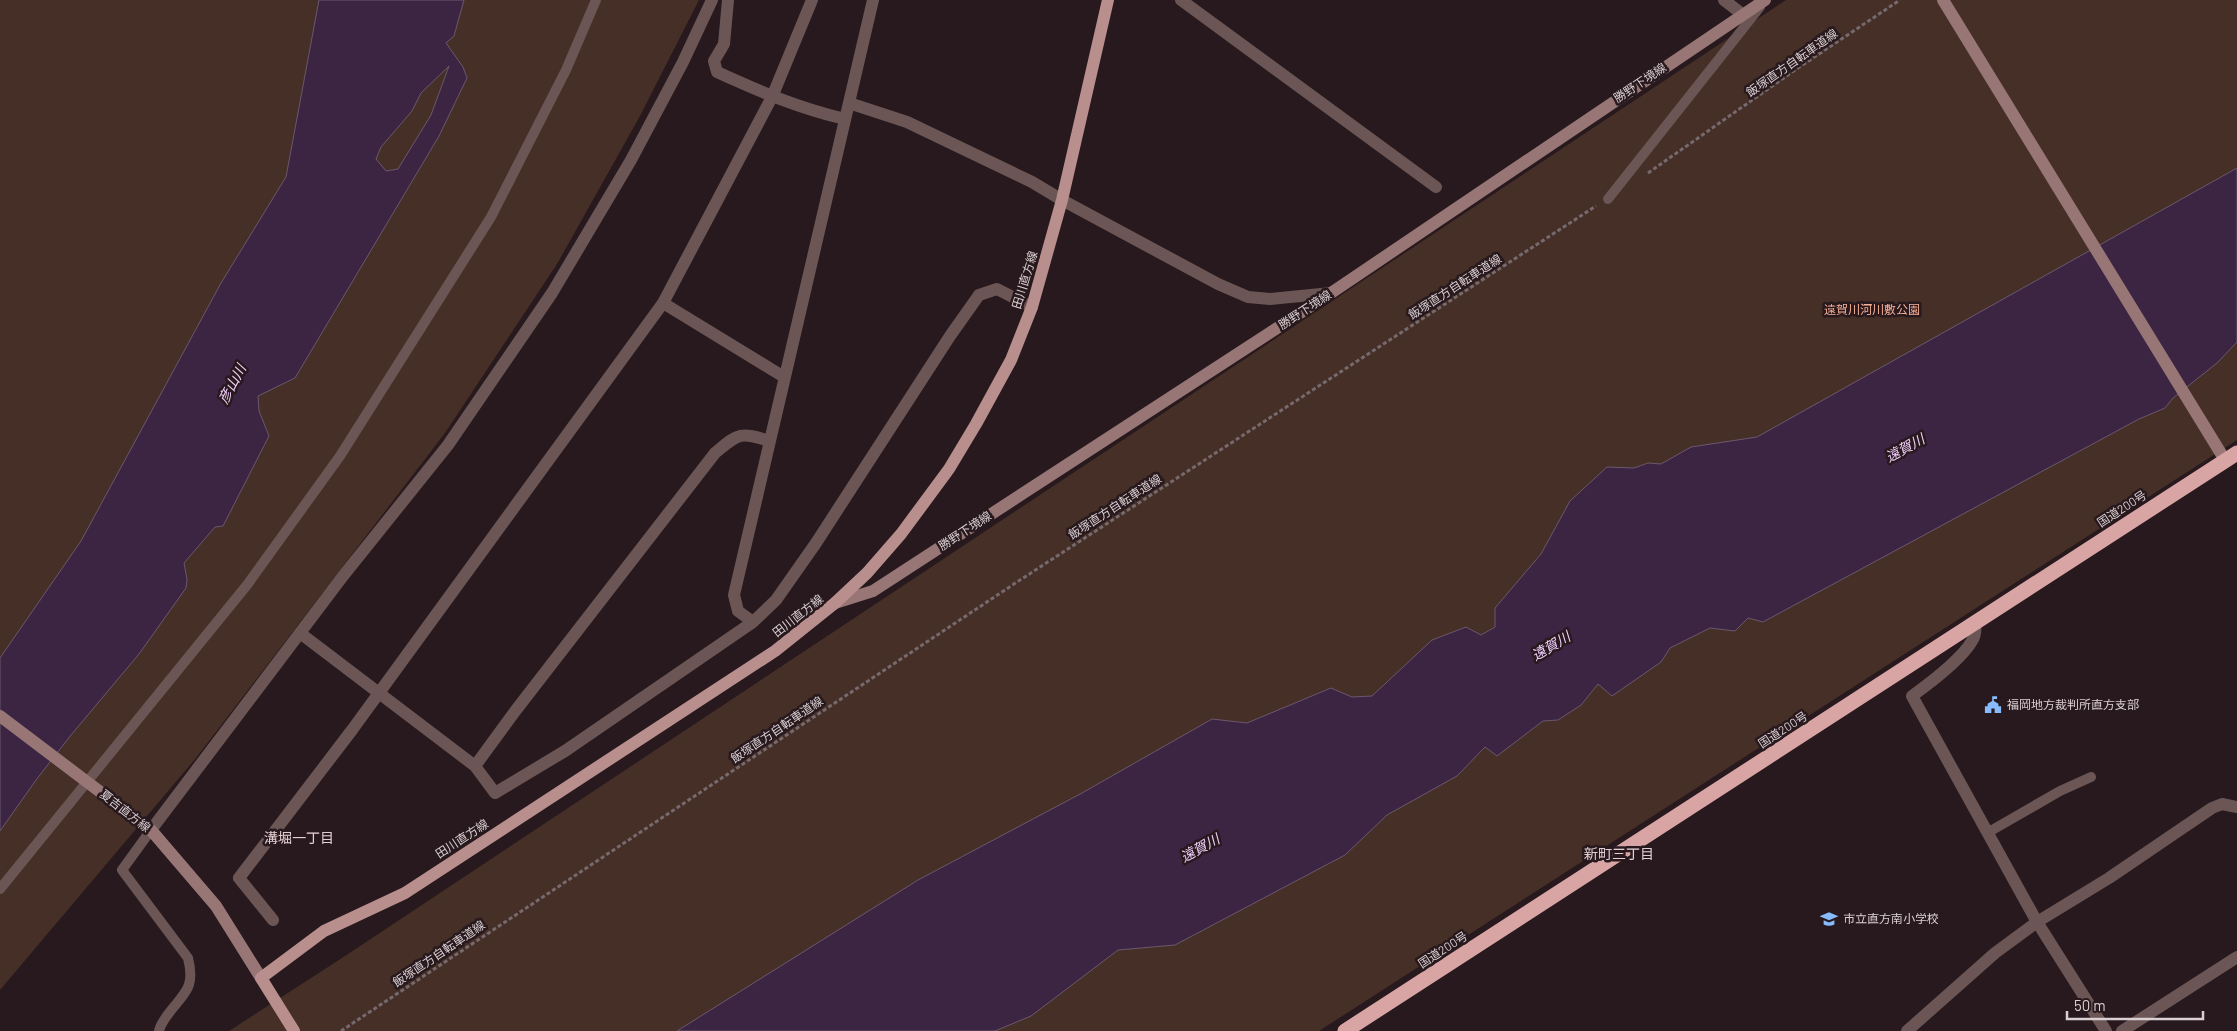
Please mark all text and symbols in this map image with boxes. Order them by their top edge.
street label: 飯塚直方自転車道線 [1743,25,1840,99]
street label: 勝野下境線 [1611,60,1668,105]
street label: 田川直方線 [1009,249,1040,310]
street label: 飯塚直方自転車道線 [1405,251,1504,321]
street label: 勝野下境線 [1275,287,1333,331]
park label: 遠賀川河川敷公園 [1824,302,1920,316]
water label: 彦山川 [214,359,250,406]
water label: 遠賀川 [1882,429,1929,465]
street label: 飯塚直方自転車道線 [1065,471,1164,541]
street label: 国道200号 [2094,487,2149,529]
street label: 勝野下境線 [935,508,993,552]
street label: 田川直方線 [769,591,825,639]
water label: 遠賀川 [1528,626,1575,664]
street label: 飯塚直方自転車道線 [728,693,825,765]
public building icon: 福岡地方裁判所直方支部 [1983,695,2003,715]
place label: 福岡地方裁判所直方支部 [2007,697,2139,711]
street label: 国道200号 [1755,708,1810,750]
street label: 夏吉直方線 [98,786,154,834]
street label: 田川直方線 [432,816,490,860]
district label: 溝堀一丁目 [264,829,334,846]
water label: 遠賀川 [1177,829,1224,865]
district label: 新町三丁目 [1584,845,1654,862]
school or university icon: 市立直方南小学校 [1819,909,1839,929]
place label: 市立直方南小学校 [1843,911,1939,925]
street label: 飯塚直方自転車道線 [390,917,487,989]
street label: 国道200号 [1415,928,1470,970]
scale bar [2067,988,2203,1020]
text: 50 m [2074,996,2106,1014]

